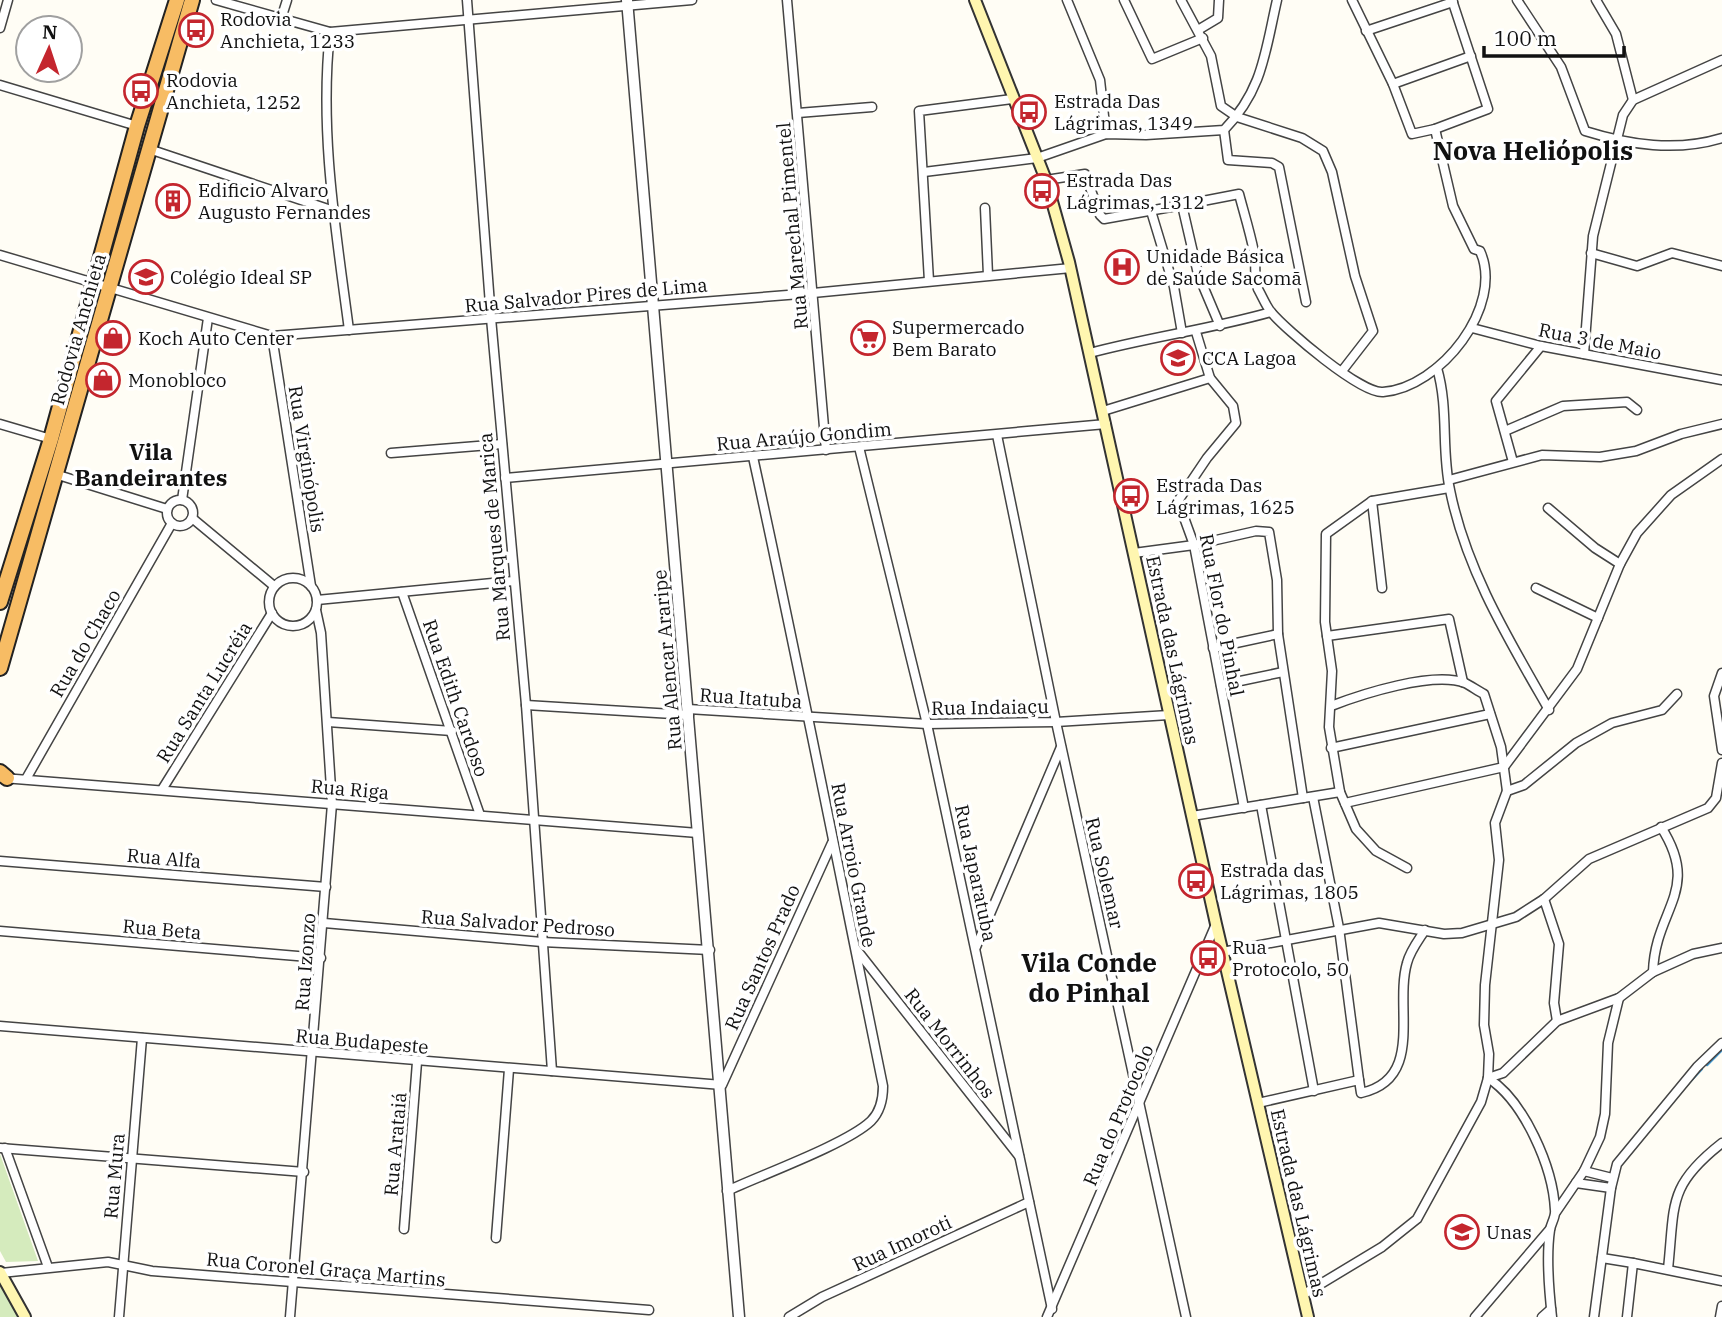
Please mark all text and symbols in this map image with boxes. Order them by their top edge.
place label: Rodovia Anchieta, 1233 [220,7,355,53]
bus stop icon: Rodovia Anchieta, 1233 [177,11,215,49]
north arrow [14,14,84,84]
scale bar [1484,14,1624,58]
text: N [42,20,58,44]
text: 100 m [1494,24,1557,52]
place label: Rodovia Anchieta, 1252 [166,68,301,114]
bus stop icon: Rodovia Anchieta, 1252 [122,72,160,110]
place label: Estrada Das Lágrimas, 1349 [1054,89,1193,135]
bus stop icon: Estrada Das Lágrimas, 1349 [1010,93,1048,131]
street label: Rua Marechal Pimentel [771,121,813,331]
district label: Nova Heliópolis [1433,133,1633,167]
place label: Estrada Das Lágrimas, 1312 [1066,168,1205,214]
bus stop icon: Estrada Das Lágrimas, 1312 [1023,172,1061,210]
place label: Edificio Alvaro Augusto Fernandes [198,178,371,224]
building icon: Edificio Alvaro Augusto Fernandes [154,182,192,220]
place label: Unidade Básica de Saúde Sacomã [1146,244,1302,290]
hospital icon: Unidade Básica de Saúde Sacomã [1103,248,1141,286]
street label: Rodovia Anchieta [45,250,111,408]
school or university icon: Colégio Ideal SP [127,258,165,296]
place label: Colégio Ideal SP [170,265,312,289]
street label: Rua Salvador Pires de Lima [463,272,709,318]
place label: Supermercado Bem Barato [892,315,1024,361]
street label: Rua 3 de Maio [1536,317,1664,365]
shop icon: Koch Auto Center [94,319,132,357]
supermarket icon: Supermercado Bem Barato [849,319,887,357]
place label: Koch Auto Center [138,326,295,350]
school or university icon: CCA Lagoa [1159,339,1197,377]
place label: CCA Lagoa [1202,346,1297,370]
shop icon: Monobloco [84,361,122,399]
place label: Monobloco [128,368,226,392]
street label: Rua Virginópolis [284,384,330,534]
street label: Rua Araújo Gondim [715,416,893,456]
street label: Rua Marques de Marica [473,432,515,642]
district label: Vila Bandeirantes [75,436,227,492]
place label: Estrada Das Lágrimas, 1625 [1156,473,1295,519]
bus stop icon: Estrada Das Lágrimas, 1625 [1112,477,1150,515]
street label: Rua Flor do Pinhal [1194,532,1250,699]
street label: Estrada das Lágrimas [1141,553,1205,747]
street label: Rua Alencar Araripe [647,569,687,751]
street label: Rua do Chaco [44,585,126,701]
street label: Rua Edith Cardoso [418,616,494,780]
street label: Rua Santa Lucréia [151,617,257,767]
street label: Rua Itatuba [699,682,803,714]
street label: Rua Indaiaçu [931,694,1049,720]
street label: Rua Riga [310,774,390,804]
street label: Rua Arroio Grande [826,781,882,949]
street label: Rua Japaratuba [950,802,1002,944]
street label: Rua Solemar [1080,815,1130,932]
street label: Rua Alfa [126,843,202,873]
place label: Estrada das Lágrimas, 1805 [1220,858,1359,904]
bus stop icon: Estrada das Lágrimas, 1805 [1177,862,1215,900]
street label: Rua Santos Prado [719,881,805,1033]
street label: Rua Salvador Pedroso [420,904,616,942]
street label: Rua Izonzo [290,912,320,1012]
street label: Rua Beta [121,914,203,944]
place label: Rua Protocolo, 50 [1232,935,1349,981]
bus stop icon: Rua Protocolo, 50 [1189,939,1227,977]
district label: Vila Conde do Pinhal [1021,945,1157,1009]
street label: Rua Morrinhos [900,983,1000,1103]
street label: Rua Budapeste [294,1023,430,1059]
street label: Rua do Protocolo [1077,1041,1159,1189]
street label: Rua Arataiá [379,1091,411,1197]
street label: Estrada das Lágrimas [1266,1106,1332,1300]
street label: Rua Mura [98,1132,130,1220]
street label: Rua Imoroti [849,1210,955,1276]
school or university icon: Unas [1443,1213,1481,1251]
place label: Unas [1486,1220,1532,1244]
street label: Rua Coronel Graça Martins [205,1247,447,1291]

